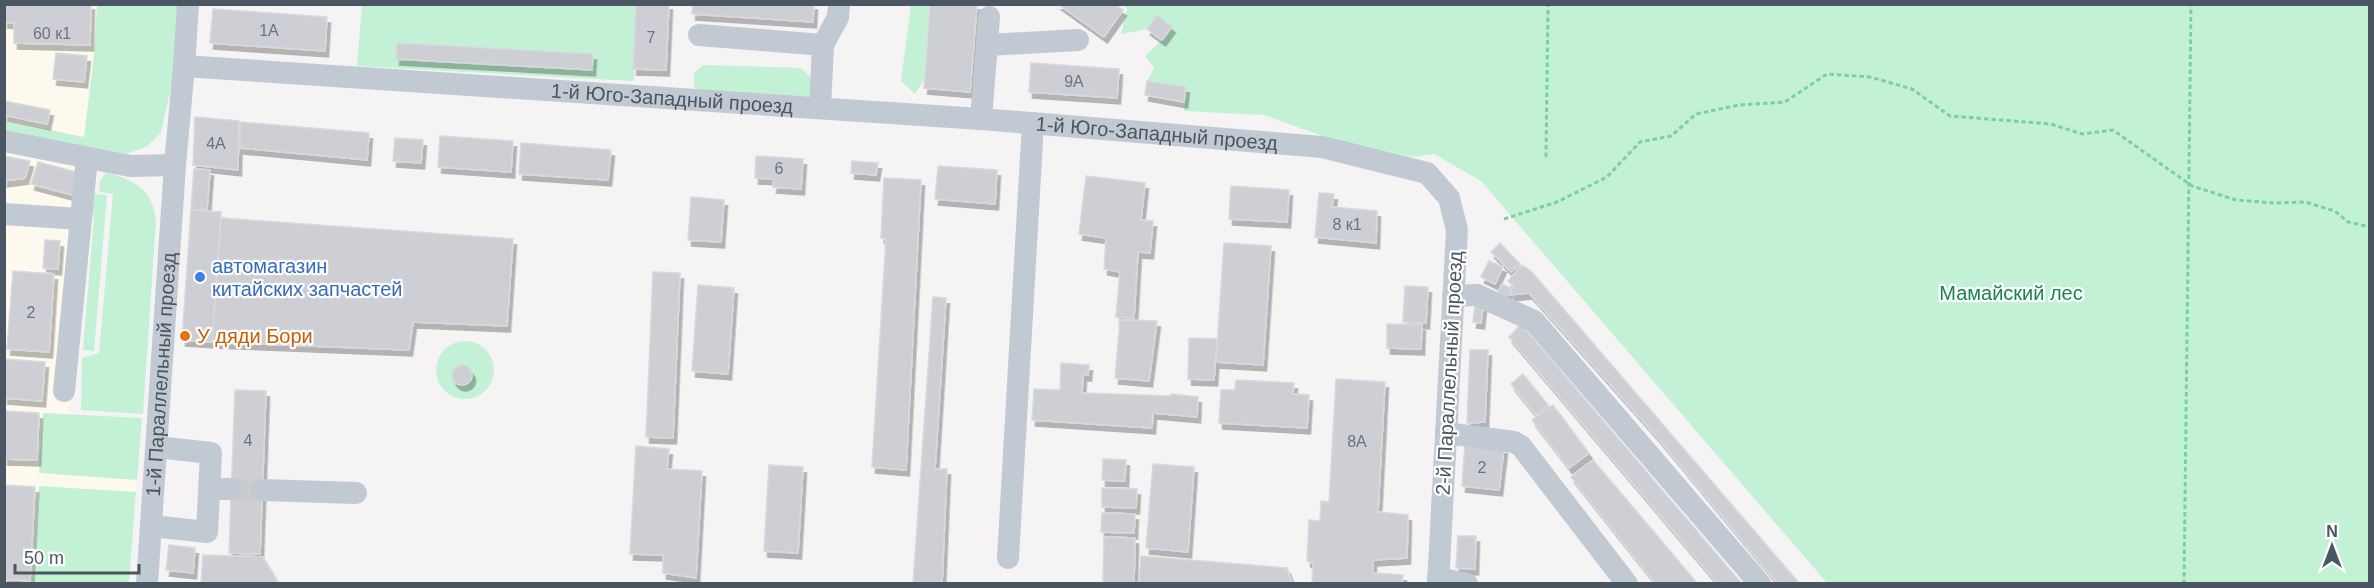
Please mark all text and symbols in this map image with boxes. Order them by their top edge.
house number: 1А [259,22,279,39]
house number: 60 к1 [33,25,71,42]
house number: 7 [647,29,656,46]
house number: 9А [1064,73,1084,90]
street label: 1-й Юго-Западный проезд [550,79,794,118]
street label: 1-й Юго-Западный проезд [1035,113,1279,154]
house number: 4А [206,135,226,152]
house number: 6 [775,160,784,177]
house number: 8 к1 [1332,216,1362,233]
street label: 2-й Параллельный проезд [1432,250,1466,496]
street label: 1-й Параллельный проезд [142,251,180,497]
place label: автомагазин китайских запчастей [212,255,403,300]
marker: автомагазин китайских запчастей [193,270,207,284]
park label: Мамайский лес [1939,282,2083,304]
house number: 2 [27,304,36,321]
place label: У дяди Бори [197,325,313,347]
marker: У дяди Бори [178,329,192,343]
house number: 4 [244,432,253,449]
house number: 8А [1347,433,1367,450]
house number: 2 [1478,459,1487,476]
north arrow [2302,516,2362,576]
text: N [2326,523,2338,540]
scale bar [15,537,140,575]
text: 50 m [24,548,64,568]

